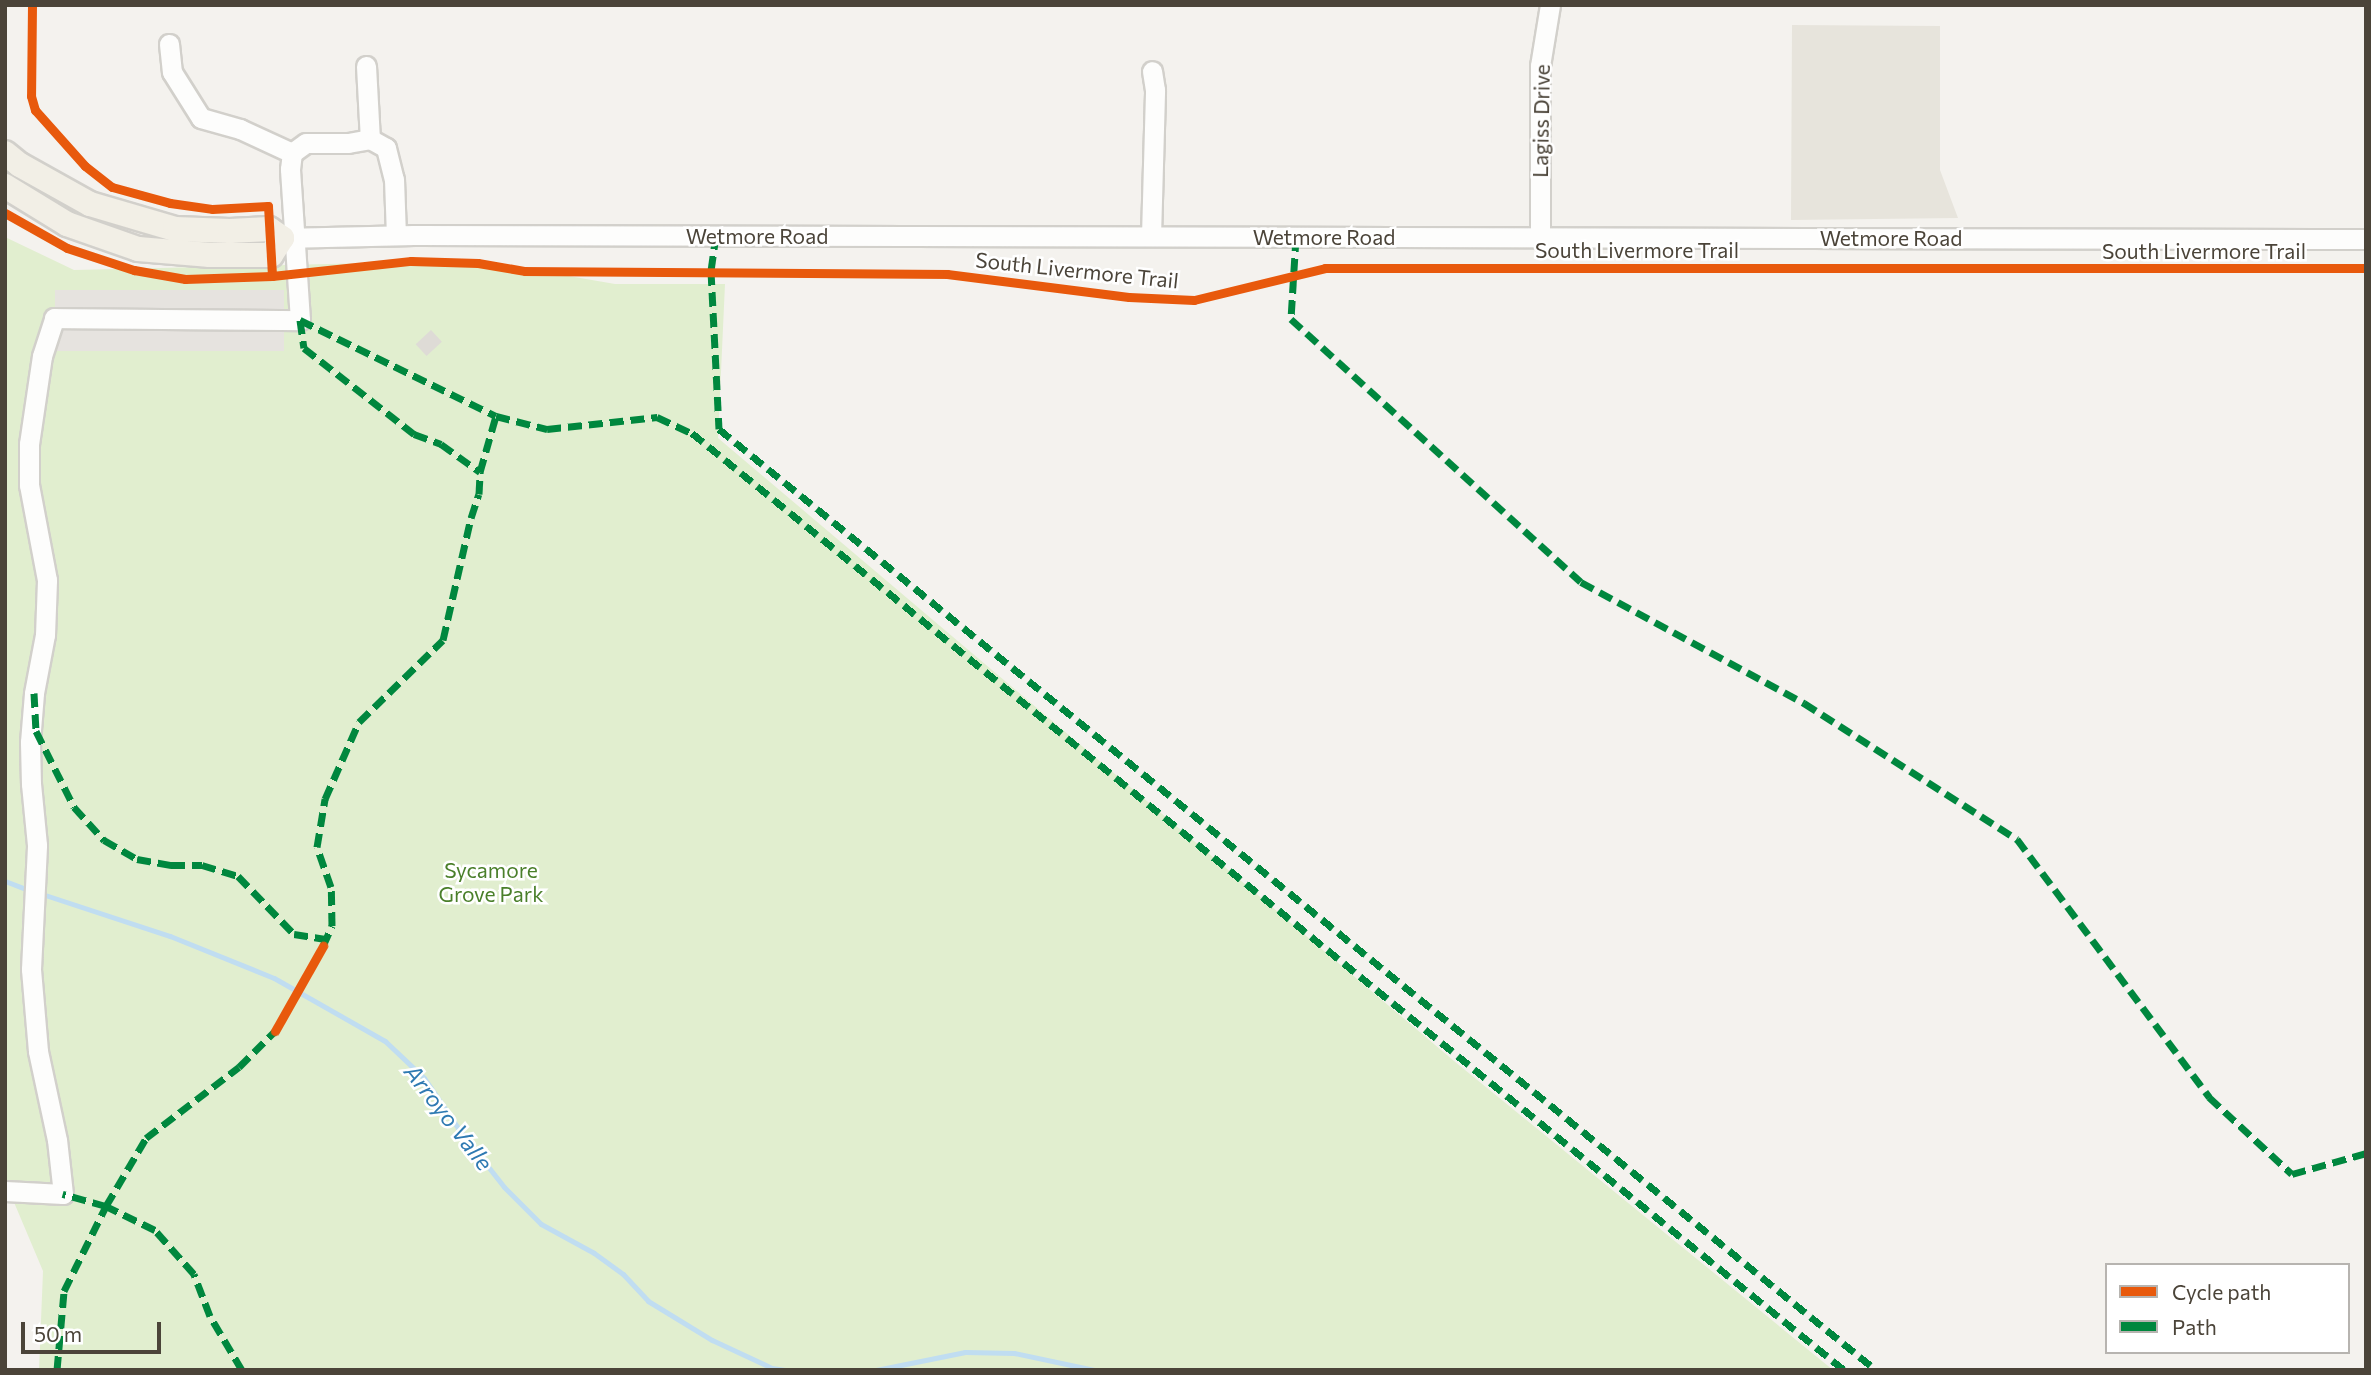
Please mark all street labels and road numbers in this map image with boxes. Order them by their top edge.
street label: Lagiss Drive [1527,64,1555,178]
street label: Wetmore Road [686,223,828,249]
street label: Wetmore Road [1253,224,1395,250]
street label: Wetmore Road [1820,225,1962,251]
street label: South Livermore Trail [1535,237,1739,263]
street label: South Livermore Trail [2102,238,2306,264]
street label: South Livermore Trail [974,247,1180,293]

